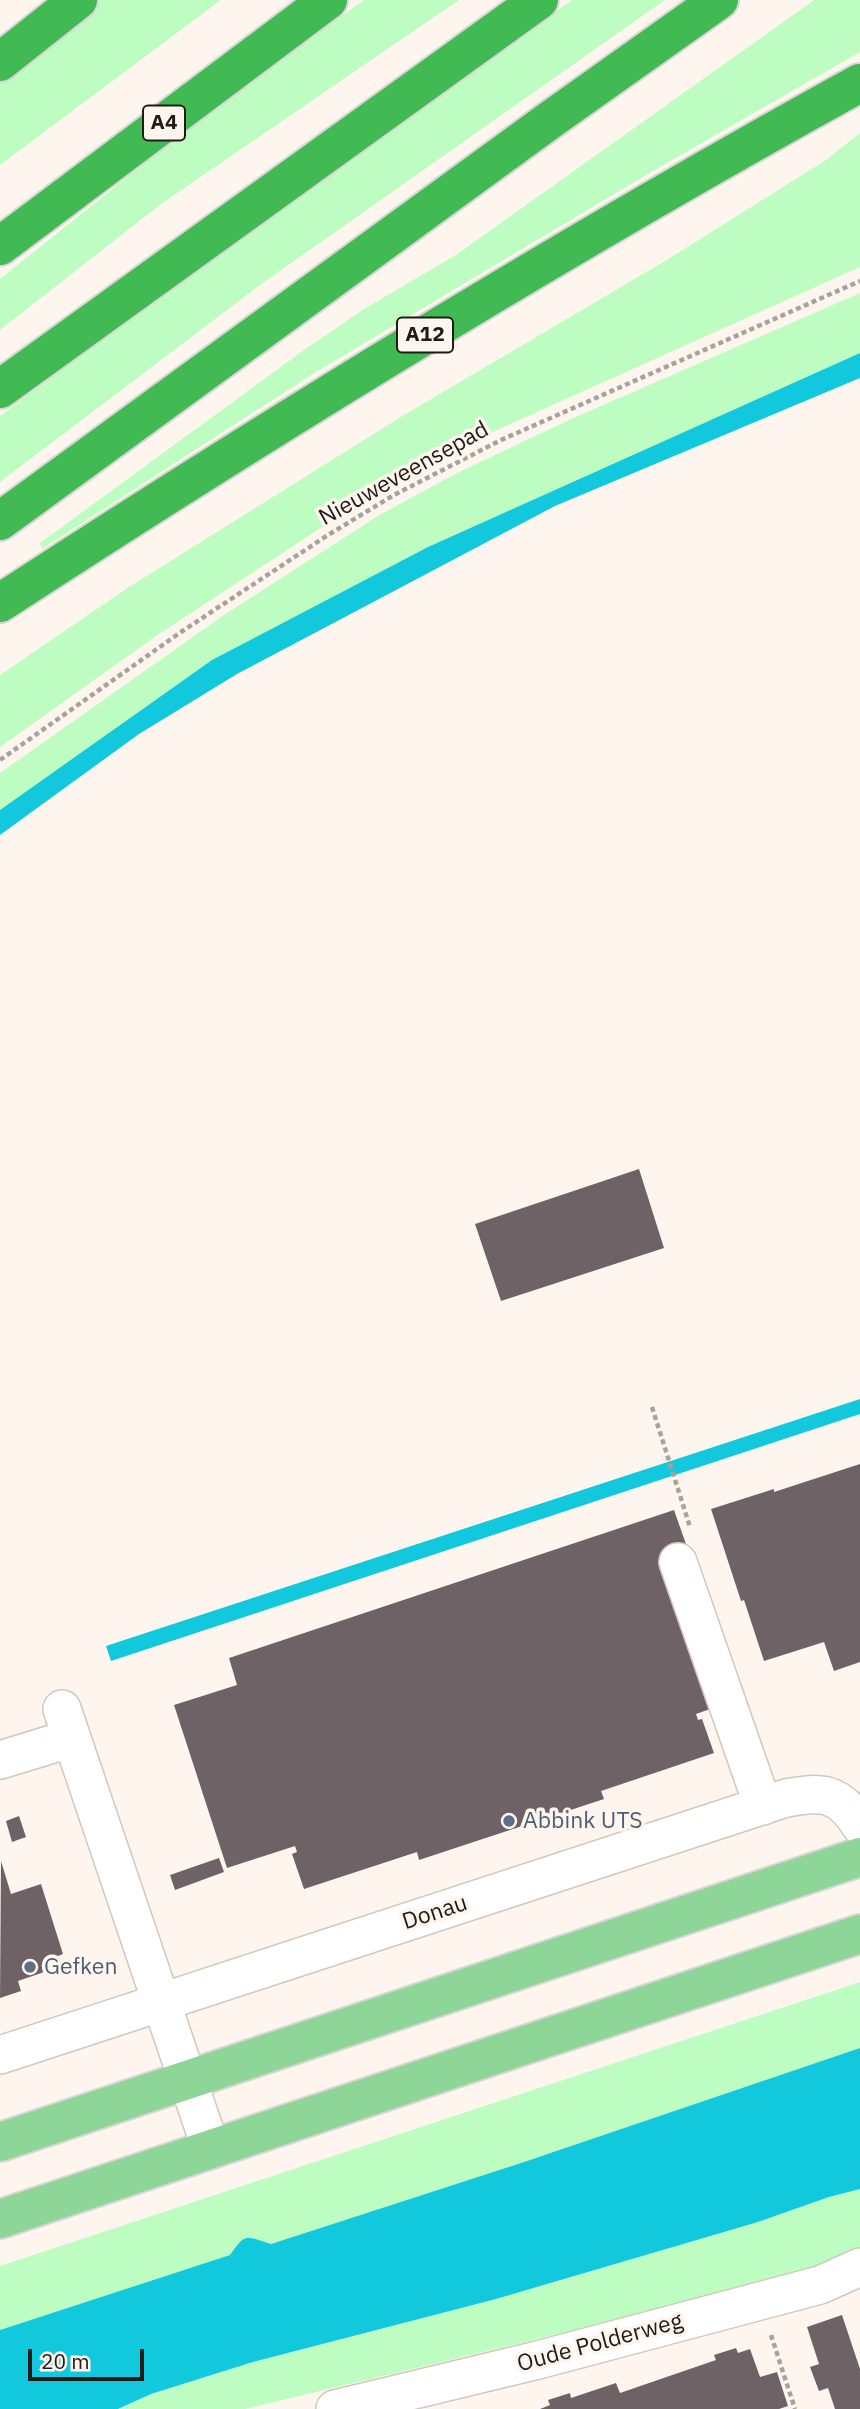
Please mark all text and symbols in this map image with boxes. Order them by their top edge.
road number: A4 [143,106,185,140]
road number: A12 [397,318,453,352]
street label: Nieuweveensepad [314,416,494,532]
place label: Abbink UTS [523,1807,643,1835]
marker: Abbink UTS [501,1813,517,1829]
street label: Donau [399,1890,471,1936]
place label: Gefken [44,1953,117,1981]
marker: Gefken [22,1959,38,1975]
street label: Oude Polderweg [514,2308,686,2378]
scale bar [32,2336,147,2380]
text: 20 m [41,2347,90,2375]

